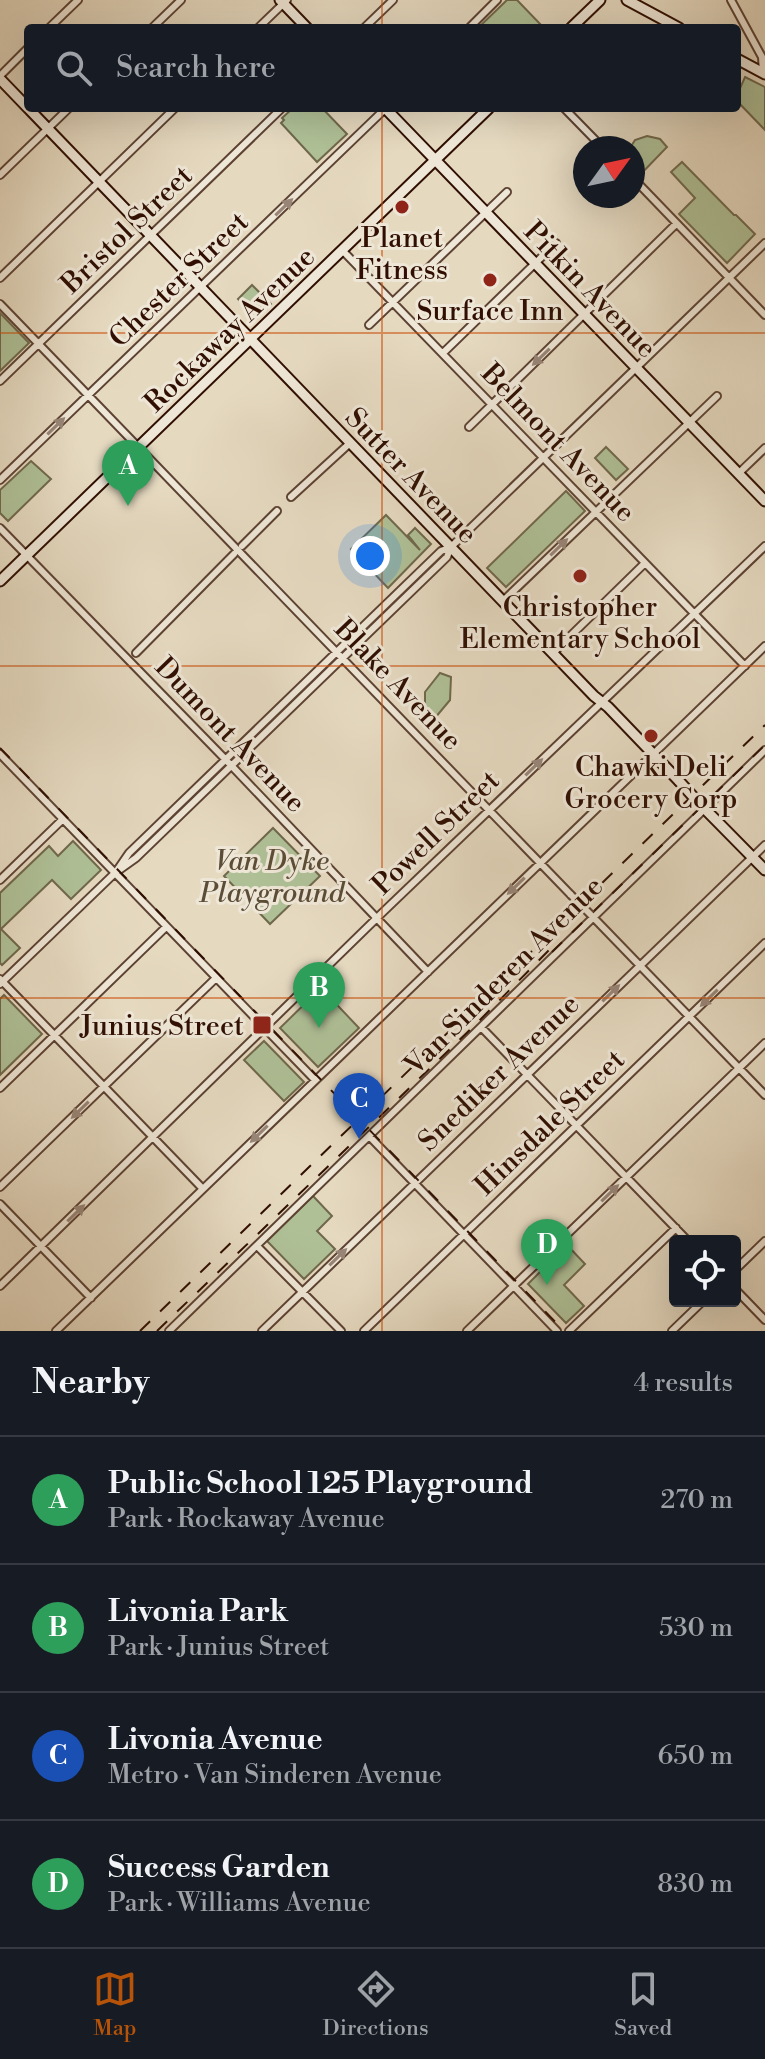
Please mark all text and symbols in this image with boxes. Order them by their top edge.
search box [24,24,741,112]
icon: search [52,46,96,90]
text: Search here [116,49,276,87]
north arrow [573,136,645,208]
street label: Bristol Street [53,159,200,302]
one-way arrow [274,198,293,217]
marker: Planet Fitness [393,198,411,216]
street label: Chester Street [102,205,256,355]
street label: Pitkin Avenue [516,214,664,366]
place label: Planet Fitness [356,221,448,288]
street label: Rockaway Avenue [137,240,323,420]
marker: Surface Inn [481,271,499,289]
place label: Surface Inn [416,294,564,329]
one-way arrow [532,347,551,366]
street label: Belmont Avenue [473,356,642,530]
street label: Sutter Avenue [337,401,485,551]
one-way arrow [47,418,66,436]
pin: A [102,440,154,506]
your location [350,536,390,576]
one-way arrow [549,539,568,557]
marker: Christopher Elementary School [571,567,589,585]
place label: Christopher Elementary School [460,590,700,657]
street label: Blake Avenue [326,611,469,758]
street label: Dumont Avenue [147,650,313,820]
marker: Chawki Deli Grocery Corp [642,727,660,745]
place label: Chawki Deli Grocery Corp [565,750,737,817]
one-way arrow [524,758,543,776]
street label: Powell Street [365,763,507,903]
park label: Van Dyke Playground [199,844,346,911]
street label: Van Sinderen Avenue [397,869,611,1084]
one-way arrow [507,877,526,895]
pin: B [293,962,345,1028]
one-way arrow [601,984,620,1003]
street label: Snediker Avenue [411,987,587,1159]
one-way arrow [700,988,719,1006]
place label: Junius Street [79,1009,244,1044]
marker: Junius Street [251,1014,273,1036]
street label: Hinsdale Street [468,1043,632,1203]
pin: C [333,1073,385,1139]
one-way arrow [71,1100,90,1119]
one-way arrow [250,1125,269,1143]
one-way arrow [600,1184,619,1203]
one-way arrow [66,1204,85,1222]
pin: D [521,1219,573,1285]
map controls [669,1235,741,1307]
button: locate [669,1235,741,1307]
one-way arrow [328,1249,347,1267]
text: Nearby [32,1362,150,1404]
text: 4 results [634,1367,733,1399]
text: Public School 125 Playground [108,1465,533,1503]
text: A [49,1484,67,1516]
text: 270 m [660,1484,733,1516]
text: Park · Rockaway Avenue [108,1503,385,1535]
text: Livonia Park [108,1593,288,1631]
text: B [48,1612,68,1644]
text: 530 m [659,1612,733,1644]
text: Park · Junius Street [108,1631,329,1663]
text: Livonia Avenue [108,1721,323,1759]
text: C [49,1740,67,1772]
text: 650 m [658,1740,733,1772]
text: Metro · Van Sinderen Avenue [108,1759,442,1791]
text: Success Garden [108,1849,330,1887]
text: D [48,1868,68,1900]
text: 830 m [657,1868,733,1900]
text: Park · Williams Avenue [108,1887,371,1919]
tab: Map [93,1967,137,2042]
tab: Directions [323,1967,429,2042]
tab: Saved [614,1967,672,2042]

